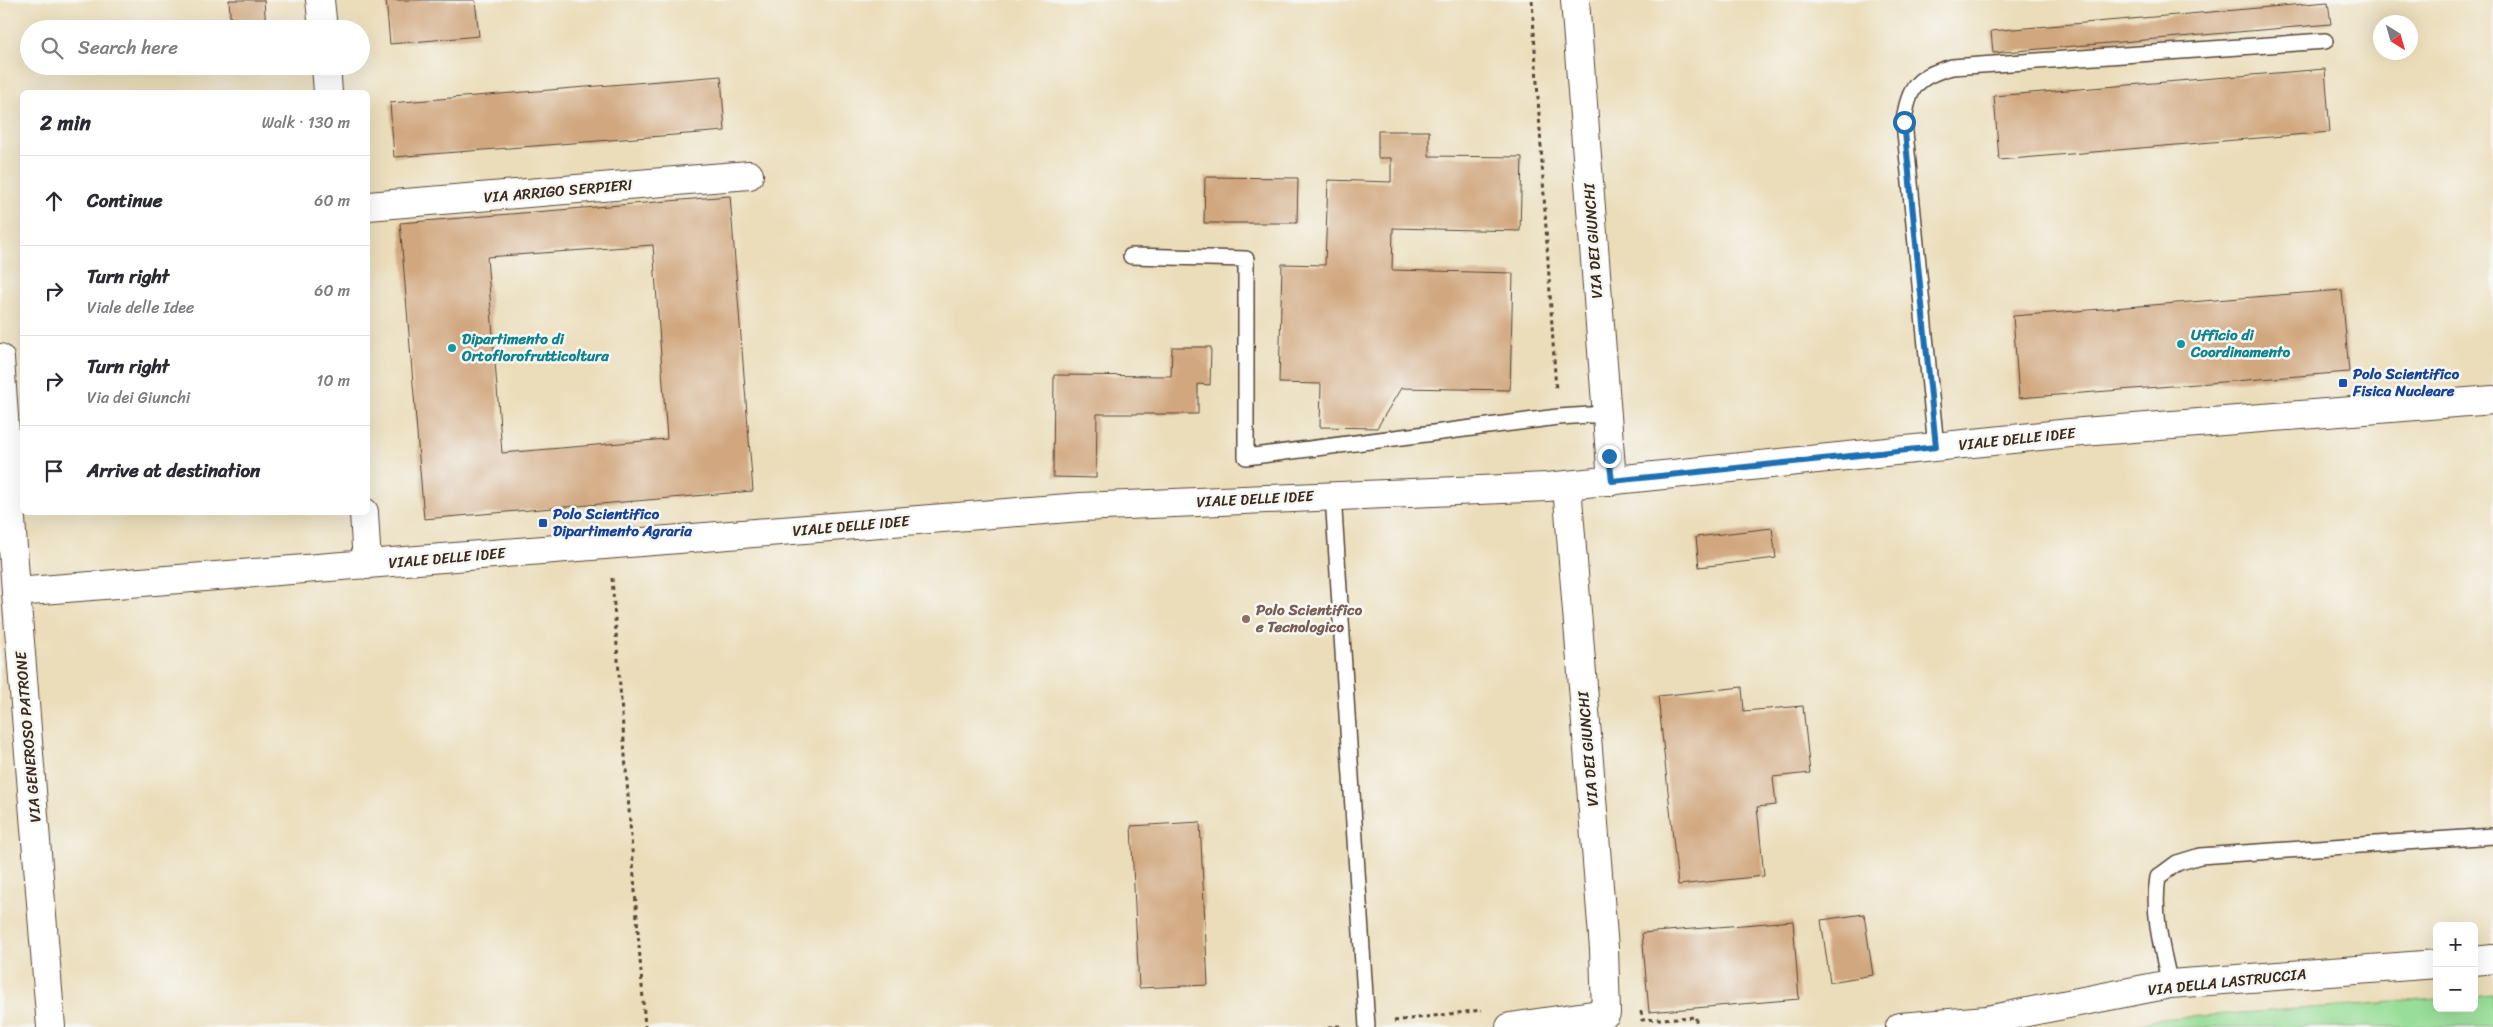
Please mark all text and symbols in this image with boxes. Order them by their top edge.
north arrow [2373,15,2418,60]
search box [20,20,370,75]
text: Search here [78,31,178,64]
icon: search [38,34,66,62]
text: 2 min [40,104,91,142]
text: Walk · 130 m [262,108,350,137]
route start [1893,111,1916,134]
street label: VIA ARRIGO SERPIERI [483,172,634,210]
street label: VIA DEI GIUNCHI [1576,181,1610,299]
text: Continue [87,184,163,217]
text: 60 m [314,186,350,215]
icon: ahead [40,187,68,215]
text: Turn right [87,260,169,293]
text: 60 m [314,276,350,305]
icon: right [40,277,68,305]
text: Viale delle Idee [87,293,194,322]
place label: Ufficio di Coordinamento [2190,322,2291,365]
place label: Dipartimento di Ortoflorofrutticoltura [461,326,609,369]
marker: Ufficio di Coordinamento [2175,338,2187,350]
marker: Dipartimento di Ortoflorofrutticoltura [446,342,458,354]
text: Turn right [87,350,169,383]
place label: Polo Scientifico Fisica Nucleare [2352,361,2460,404]
text: 10 m [317,366,350,395]
icon: right [40,367,68,395]
marker: Polo Scientifico Fisica Nucleare [2337,377,2349,389]
text: Via dei Giunchi [87,383,190,412]
street label: VIALE DELLE IDEE [1957,420,2078,458]
route end [1598,445,1621,468]
text: Arrive at destination [87,454,260,487]
icon: arrive [40,457,68,485]
street label: VIALE DELLE IDEE [1196,483,1316,515]
place label: Polo Scientifico Dipartimento Agraria [553,501,692,544]
street label: VIALE DELLE IDEE [791,508,912,544]
marker: Polo Scientifico Dipartimento Agraria [537,517,549,529]
street label: VIALE DELLE IDEE [387,540,508,576]
place label: Polo Scientifico e Tecnologico [1255,597,1363,640]
marker: Polo Scientifico e Tecnologico [1240,613,1252,625]
street label: VIA GENEROSO PATRONE [7,649,48,824]
street label: VIA DEI GIUNCHI [1570,689,1606,808]
map controls [2433,922,2478,1012]
button: + [2433,922,2478,967]
street label: VIA DELLA LASTRUCCIA [2147,961,2307,1003]
button: − [2433,967,2478,1012]

